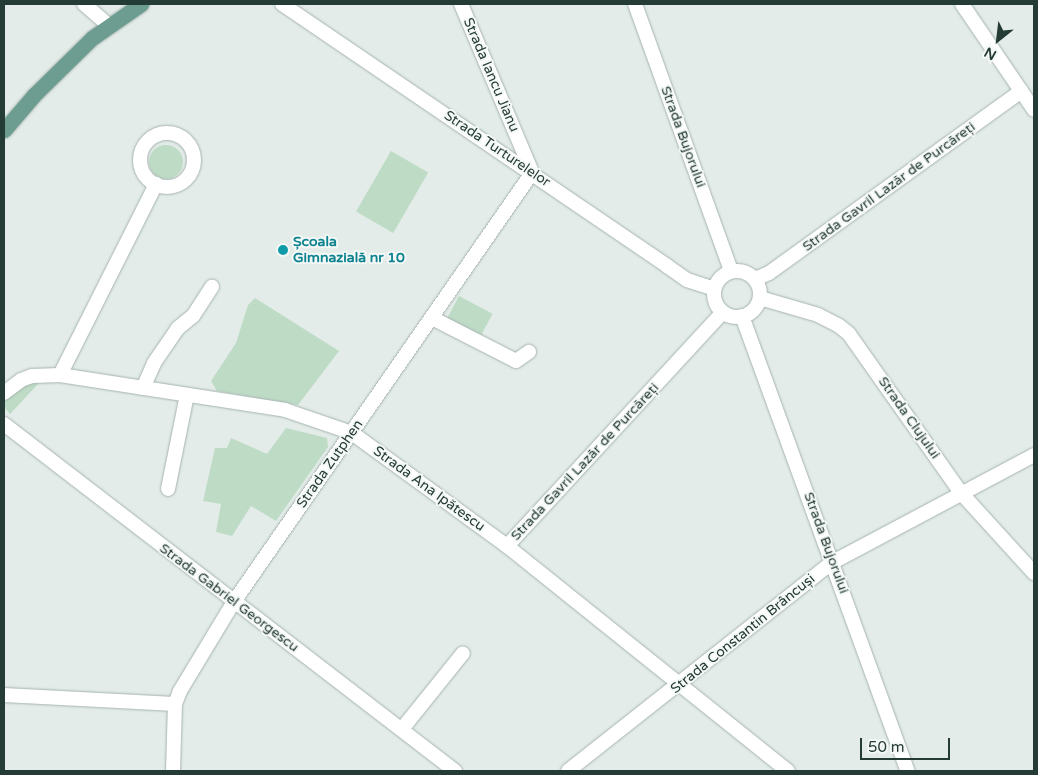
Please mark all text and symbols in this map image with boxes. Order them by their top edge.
north arrow [973,15,1023,65]
street label: Strada Iancu Jianu [459,16,523,134]
text: N [981,43,1000,64]
street label: Strada Bujorului [657,84,709,190]
street label: Strada Turturelelor [441,107,553,191]
street label: Strada Gavril Lazăr de Purcăreți [799,119,979,255]
place label: Școala Gimnazială nr 10 [293,234,405,266]
marker: Școala Gimnazială nr 10 [277,244,289,256]
street label: Strada Clujului [874,374,944,462]
street label: Strada Gavril Lazăr de Purcăreți [507,380,663,544]
street label: Strada Zutphen [293,417,367,511]
street label: Strada Ana Ipătescu [370,443,488,535]
street label: Strada Bujorului [800,490,852,596]
street label: Strada Gabriel Georgescu [156,540,302,656]
street label: Strada Constantin Brâncuși [668,571,818,697]
scale bar [863,728,953,760]
text: 50 m [868,738,905,756]

